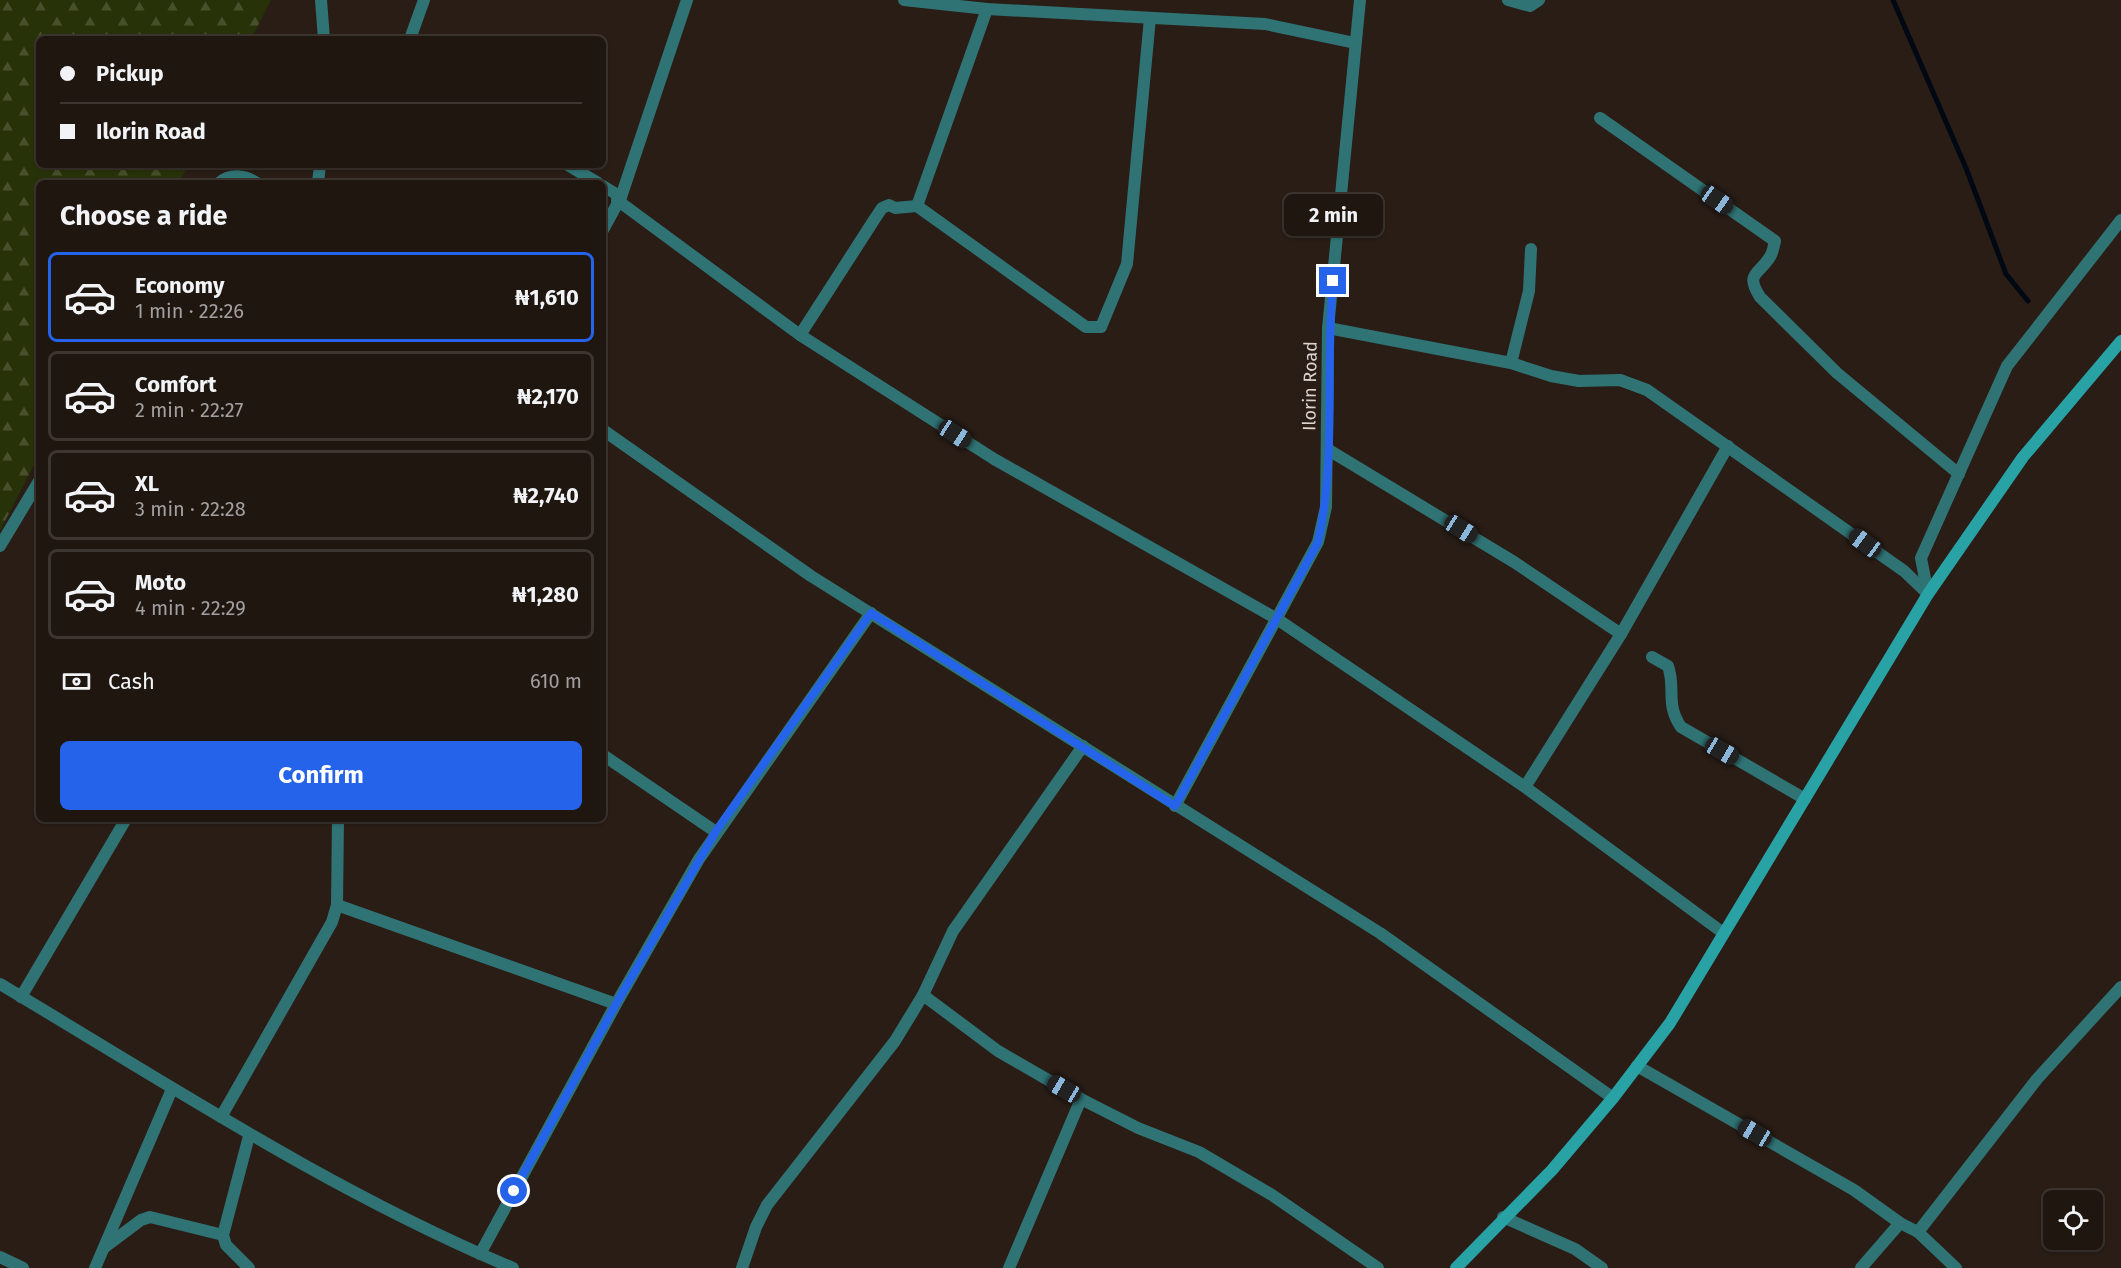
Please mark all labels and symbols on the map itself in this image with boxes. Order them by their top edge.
car [1697,182,1737,218]
callout: 2 min [1284,194,1382,236]
route end [1319,267,1346,294]
street label: Ilorin Road [1298,341,1322,431]
car [935,417,975,451]
car [1441,512,1481,546]
car [1845,525,1885,561]
car [1702,734,1742,768]
car [1044,1072,1084,1106]
car [1735,1116,1775,1150]
route start [500,1177,527,1204]

